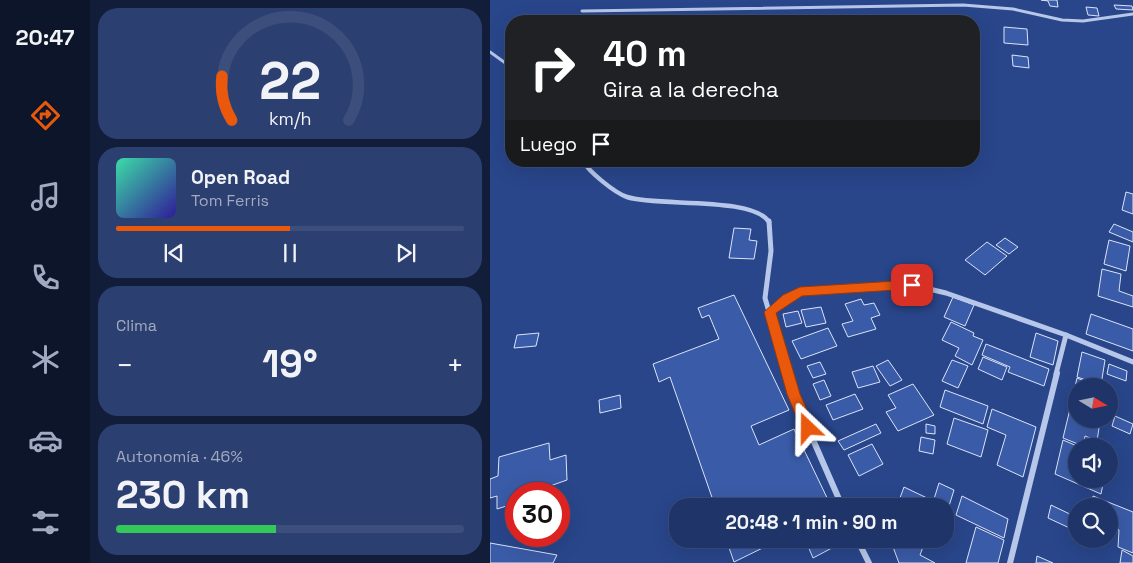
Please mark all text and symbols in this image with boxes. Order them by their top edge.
text: 20:47 [15,23,75,51]
text: 40 m [603,32,687,76]
icon: right [520,35,585,100]
text: 22 [259,48,321,114]
text: Gira a la derecha [603,75,779,103]
icon: directions [28,98,63,133]
text: km/h [269,107,311,130]
icon: arrive [587,130,615,158]
text: Luego [520,132,577,157]
text: Open Road [191,165,290,190]
icon: music [28,179,63,214]
text: Tom Ferris [191,190,269,211]
icon: previous [160,239,188,267]
icon: pause [276,239,304,267]
icon: next [392,239,420,267]
icon: phone [28,260,63,295]
pin [891,264,933,306]
icon: arrive [898,271,926,299]
text: Clima [116,315,157,336]
text: 19° [262,340,318,388]
icon: climate [28,342,63,377]
text: − [116,347,133,383]
text: + [447,347,464,383]
north arrow [1068,378,1118,428]
map controls [1068,378,1118,548]
position arrow [781,401,833,453]
icon: car [28,423,63,458]
button: sound [1068,438,1118,488]
text: Autonomía · 46% [116,446,243,467]
text: 230 km [116,471,250,519]
speed limit sign: 30 [505,482,570,547]
button: search [1068,498,1118,548]
icon: filters [28,505,63,540]
text: 20:48 · 1 min · 90 m [726,510,897,535]

